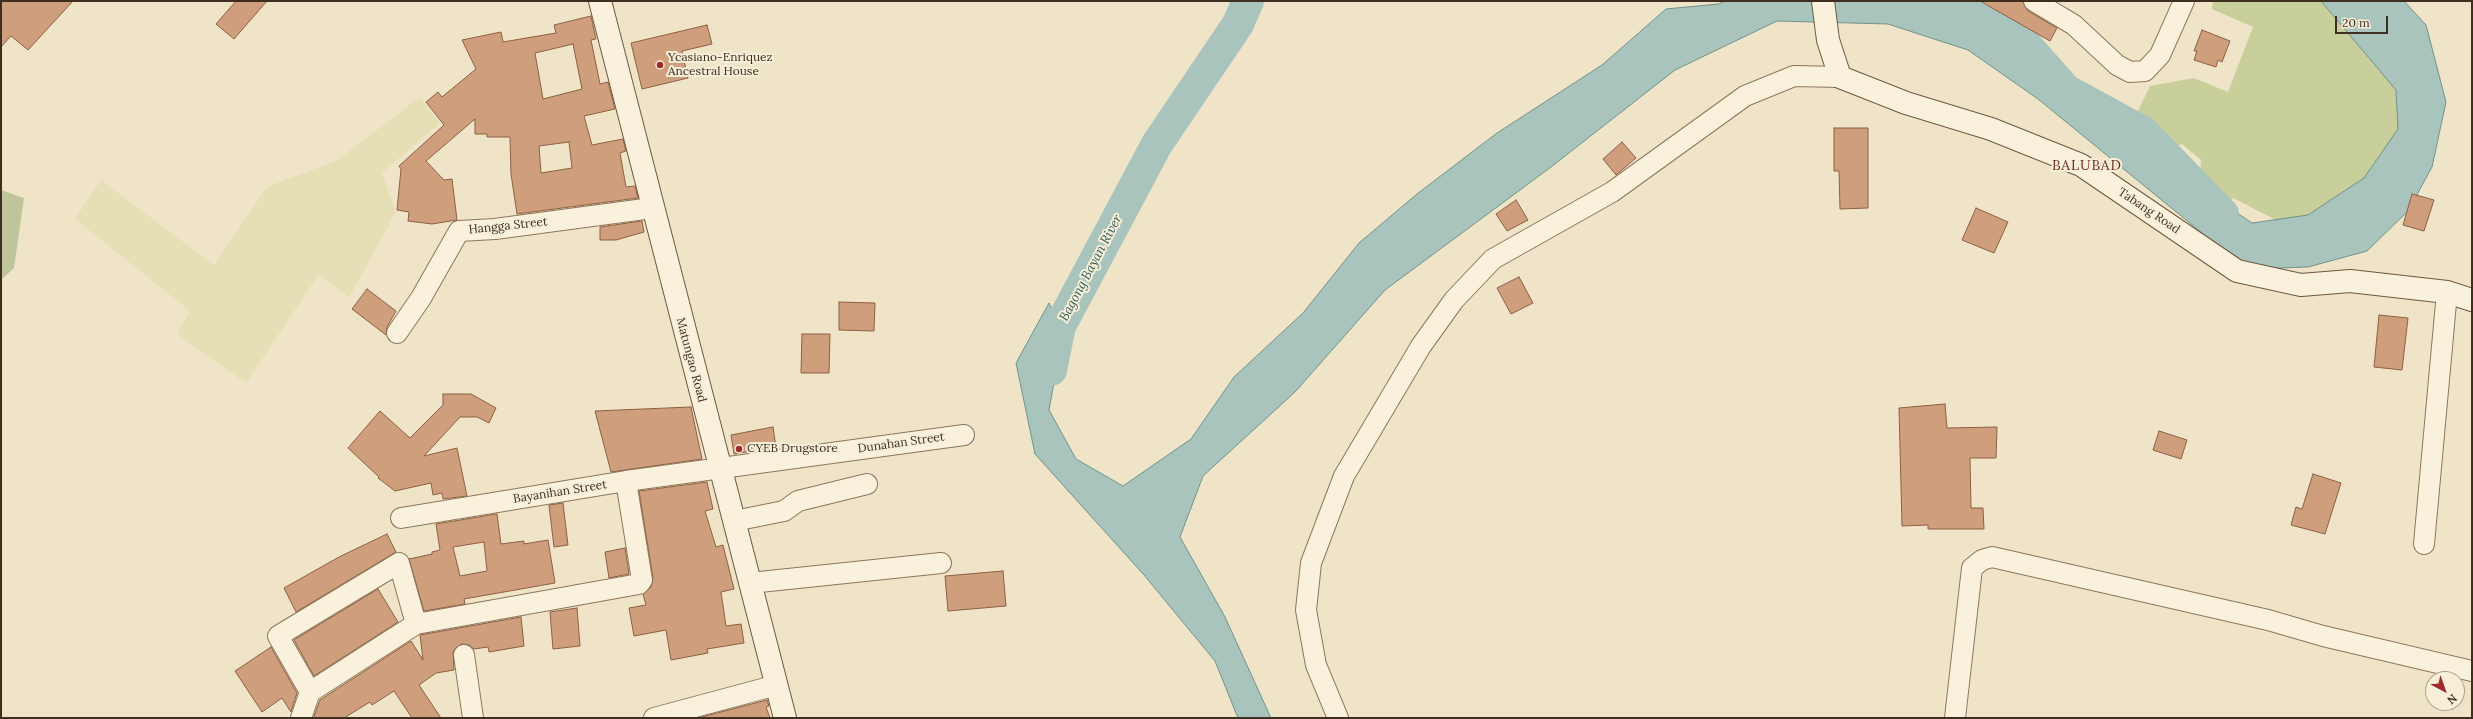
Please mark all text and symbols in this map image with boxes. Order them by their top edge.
scale bar [2337,8,2390,34]
text: 20 m [2342,15,2370,30]
place label: Ycasiano-Enriquez Ancestral House [668,51,773,79]
marker: Ycasiano-Enriquez Ancestral House [655,60,665,70]
district label: BALUBAD [2052,158,2122,174]
street label: Tabang Road [2115,185,2183,237]
water label: Bagong Bayan River [1056,212,1126,324]
street label: Hangga Street [468,215,548,237]
street label: Matungao Road [673,316,709,404]
street label: Dunahan Street [857,430,945,456]
place label: CYEB Drugstore [747,442,838,456]
marker: CYEB Drugstore [734,444,744,454]
street label: Bayanihan Street [512,477,608,507]
north arrow [2425,671,2465,711]
text: N [2444,691,2460,707]

